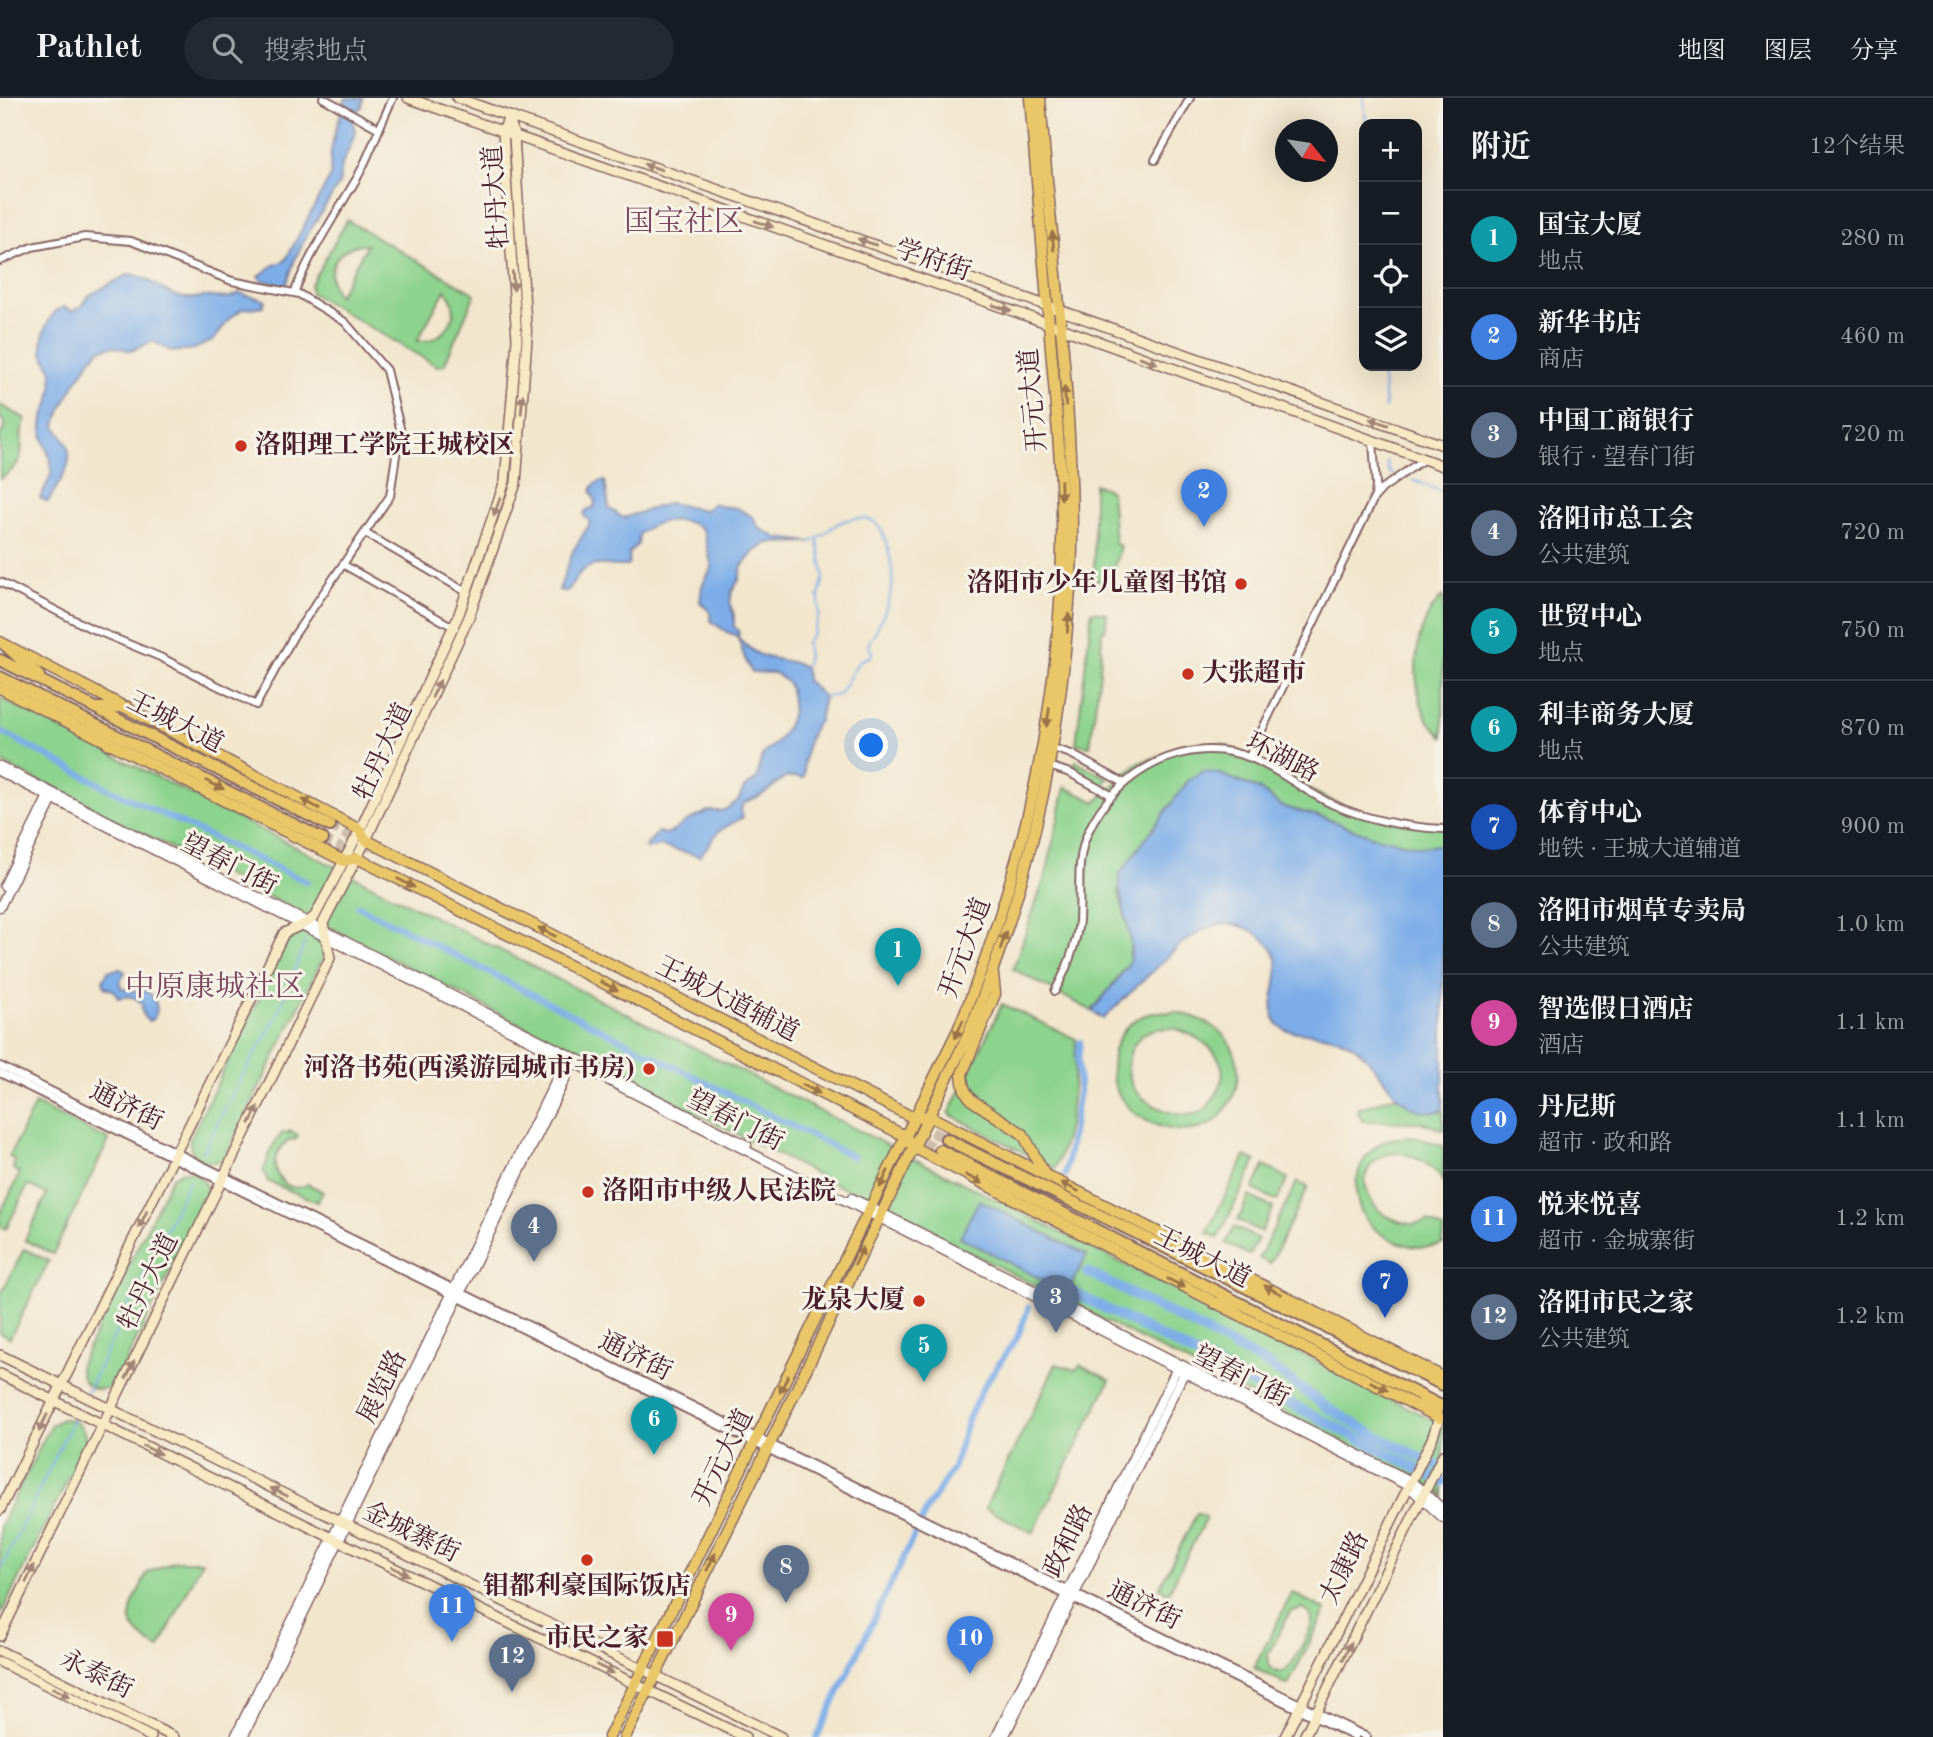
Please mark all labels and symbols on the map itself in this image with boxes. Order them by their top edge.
north arrow [1275,119,1338,182]
street label: 牡丹大道 [478,144,514,250]
one-way arrow [642,161,663,172]
district label: 国宝社区 [624,205,744,238]
one-way arrow [753,219,774,230]
one-way arrow [1048,230,1059,252]
street label: 学府街 [892,234,975,286]
one-way arrow [857,236,878,247]
one-way arrow [508,271,519,293]
one-way arrow [991,303,1012,314]
street label: 开元大道 [1015,347,1051,453]
one-way arrow [1137,355,1158,366]
one-way arrow [1060,384,1071,406]
one-way arrow [517,393,528,415]
one-way arrow [1368,416,1389,427]
place label: 洛阳理工学院王城校区 [255,430,515,459]
marker: 洛阳理工学院王城校区 [233,438,249,454]
pin: 2 [1181,469,1227,527]
one-way arrow [1055,479,1067,501]
one-way arrow [491,496,502,517]
place label: 洛阳市少年儿童图书馆 [967,568,1227,597]
marker: 洛阳市少年儿童图书馆 [1233,576,1249,592]
one-way arrow [1062,611,1073,633]
place label: 大张超市 [1202,658,1306,687]
marker: 大张超市 [1180,666,1196,682]
one-way arrow [431,679,442,700]
street label: 王城大道 [123,686,228,758]
street label: 牡丹大道 [348,699,418,805]
one-way arrow [1042,706,1053,728]
street label: 环湖路 [1241,727,1324,787]
your location [854,728,888,762]
one-way arrow [205,780,225,791]
one-way arrow [301,798,321,809]
street label: 望春门街 [177,827,283,900]
one-way arrow [396,877,416,889]
street label: 开元大道 [934,894,996,1001]
one-way arrow [537,927,557,938]
pin: 1 [875,928,921,986]
one-way arrow [999,930,1009,951]
street label: 王城大道辅道 [652,951,803,1047]
district label: 中原康城社区 [125,970,305,1003]
one-way arrow [599,979,619,991]
one-way arrow [953,1019,964,1040]
place label: 河洛书苑(西溪游园城市书房) [304,1053,635,1082]
marker: 河洛书苑(西溪游园城市书房) [641,1061,657,1077]
street label: 通济街 [85,1076,168,1136]
one-way arrow [802,1082,822,1094]
street label: 望春门街 [683,1083,789,1156]
one-way arrow [248,1105,259,1125]
one-way arrow [878,1169,889,1189]
one-way arrow [964,1173,984,1184]
place label: 洛阳市中级人民法院 [602,1176,836,1205]
one-way arrow [1060,1182,1080,1193]
marker: 洛阳市中级人民法院 [580,1184,596,1200]
pin: 4 [511,1204,557,1262]
one-way arrow [138,1209,149,1229]
street label: 王城大道 [1150,1221,1255,1293]
street label: 牡丹大道 [113,1229,183,1334]
one-way arrow [854,1246,865,1266]
pin: 7 [1362,1260,1408,1318]
pin: 3 [1033,1275,1079,1333]
one-way arrow [1166,1277,1186,1288]
one-way arrow [1263,1284,1283,1295]
place label: 龙泉大厦 [801,1285,905,1314]
marker: 龙泉大厦 [911,1293,927,1309]
pin: 5 [901,1324,947,1382]
street label: 通济街 [594,1326,677,1386]
street label: 望春门街 [1189,1339,1295,1412]
street label: 展览路 [352,1345,412,1428]
one-way arrow [124,1360,135,1380]
one-way arrow [779,1374,790,1394]
one-way arrow [1369,1380,1389,1392]
pin: 6 [631,1397,677,1455]
street label: 开元大道 [688,1405,758,1510]
one-way arrow [37,1413,49,1433]
one-way arrow [142,1444,162,1455]
one-way arrow [269,1486,289,1497]
street label: 金城寨街 [359,1496,465,1567]
street label: 政和路 [1038,1499,1098,1582]
street label: 太康路 [1314,1526,1374,1609]
pin: 8 [763,1545,809,1603]
marker: 钼都利豪国际饭店 [579,1552,595,1568]
one-way arrow [706,1552,717,1572]
one-way arrow [24,1564,36,1584]
one-way arrow [390,1565,410,1576]
place label: 钼都利豪国际饭店 [483,1571,691,1600]
street label: 通济街 [1103,1575,1186,1635]
pin: 11 [429,1584,475,1642]
pin: 9 [708,1593,754,1651]
pin: 10 [947,1616,993,1674]
place label: 市民之家 [545,1623,649,1652]
marker: 市民之家 [655,1629,675,1649]
pin: 12 [489,1634,535,1692]
one-way arrow [1341,1641,1352,1661]
street label: 永泰街 [55,1644,138,1704]
one-way arrow [595,1663,615,1675]
one-way arrow [51,1687,71,1698]

